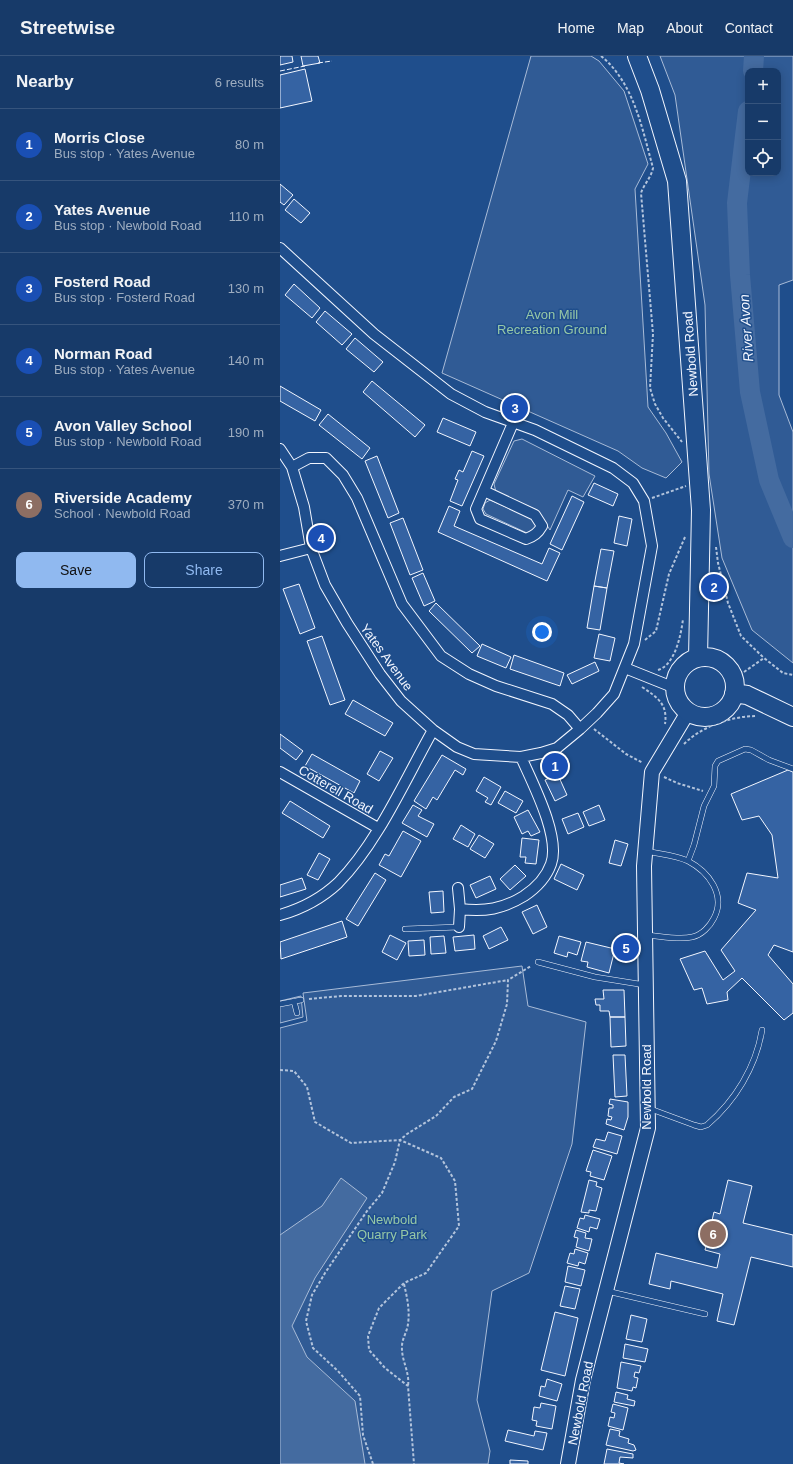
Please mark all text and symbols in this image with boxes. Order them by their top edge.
text: Streetwise [20,17,115,38]
text: Home [558,20,595,36]
text: Map [617,20,644,36]
text: About [666,20,703,36]
text: Contact [725,20,773,36]
map controls [745,68,781,176]
button: + [745,68,781,104]
text: Nearby [16,72,74,91]
text: 6 results [215,75,264,90]
button: − [745,104,781,140]
text: Morris Close [54,129,145,146]
text: 1 [25,137,33,152]
text: 80 m [235,137,264,152]
button: locate [745,140,781,176]
text: Bus stop · Yates Avenue [54,146,195,161]
text: Yates Avenue [54,201,150,218]
text: 2 [25,209,33,224]
text: 110 m [229,209,264,224]
text: Bus stop · Newbold Road [54,218,201,233]
text: Fosterd Road [54,273,151,290]
text: 3 [25,281,33,296]
text: 130 m [228,281,264,296]
text: Bus stop · Fosterd Road [54,290,195,305]
water label: River Avon [736,293,756,362]
park label: Avon Mill Recreation Ground [497,307,607,337]
street label: Newbold Road [680,311,701,397]
text: Norman Road [54,345,152,362]
text: 4 [25,353,33,368]
text: 140 m [228,353,264,368]
text: Bus stop · Yates Avenue [54,362,195,377]
pin: 3 [502,393,528,423]
text: Avon Valley School [54,417,192,434]
text: 5 [25,425,33,440]
text: 190 m [228,425,264,440]
text: Bus stop · Newbold Road [54,434,201,449]
text: Riverside Academy [54,489,192,506]
text: 6 [25,497,33,512]
text: 370 m [228,497,264,512]
text: School · Newbold Road [54,506,191,521]
pin: 4 [308,523,334,553]
button: Save [16,552,136,588]
button: Share [144,552,264,588]
pin: 2 [701,572,727,602]
street label: Yates Avenue [357,621,416,694]
your location [532,622,552,642]
pin: 1 [542,751,568,781]
street label: Cotterell Road [296,762,375,817]
pin: 5 [613,933,639,963]
street label: Newbold Road [639,1044,654,1130]
park label: Newbold Quarry Park [357,1212,428,1242]
pin: 6 [700,1219,726,1249]
street label: Newbold Road [565,1360,596,1446]

